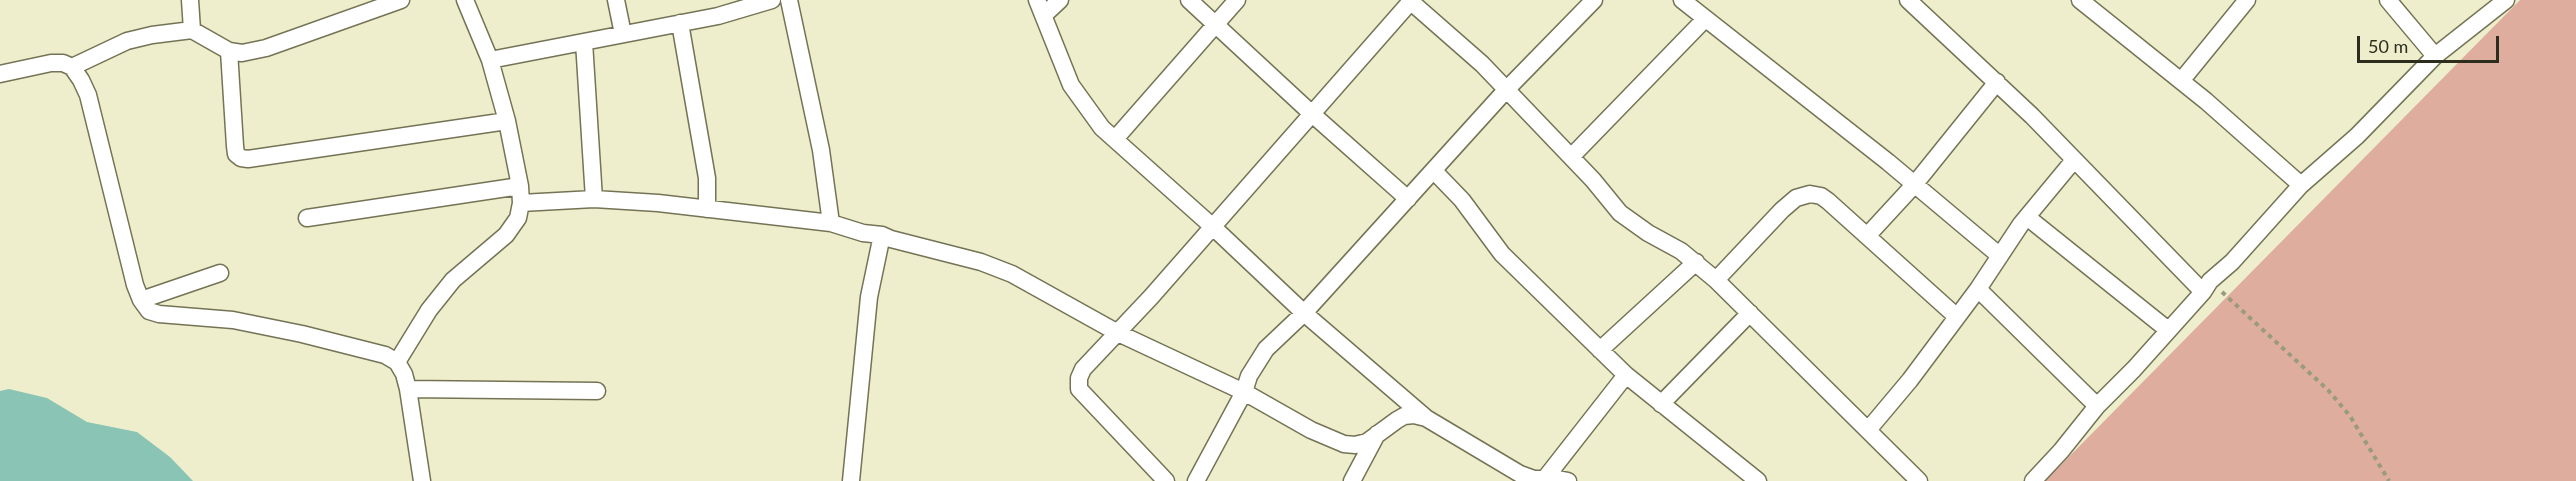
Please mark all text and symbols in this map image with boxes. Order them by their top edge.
scale bar [2360,24,2502,62]
text: 50 m [2368,35,2408,57]

